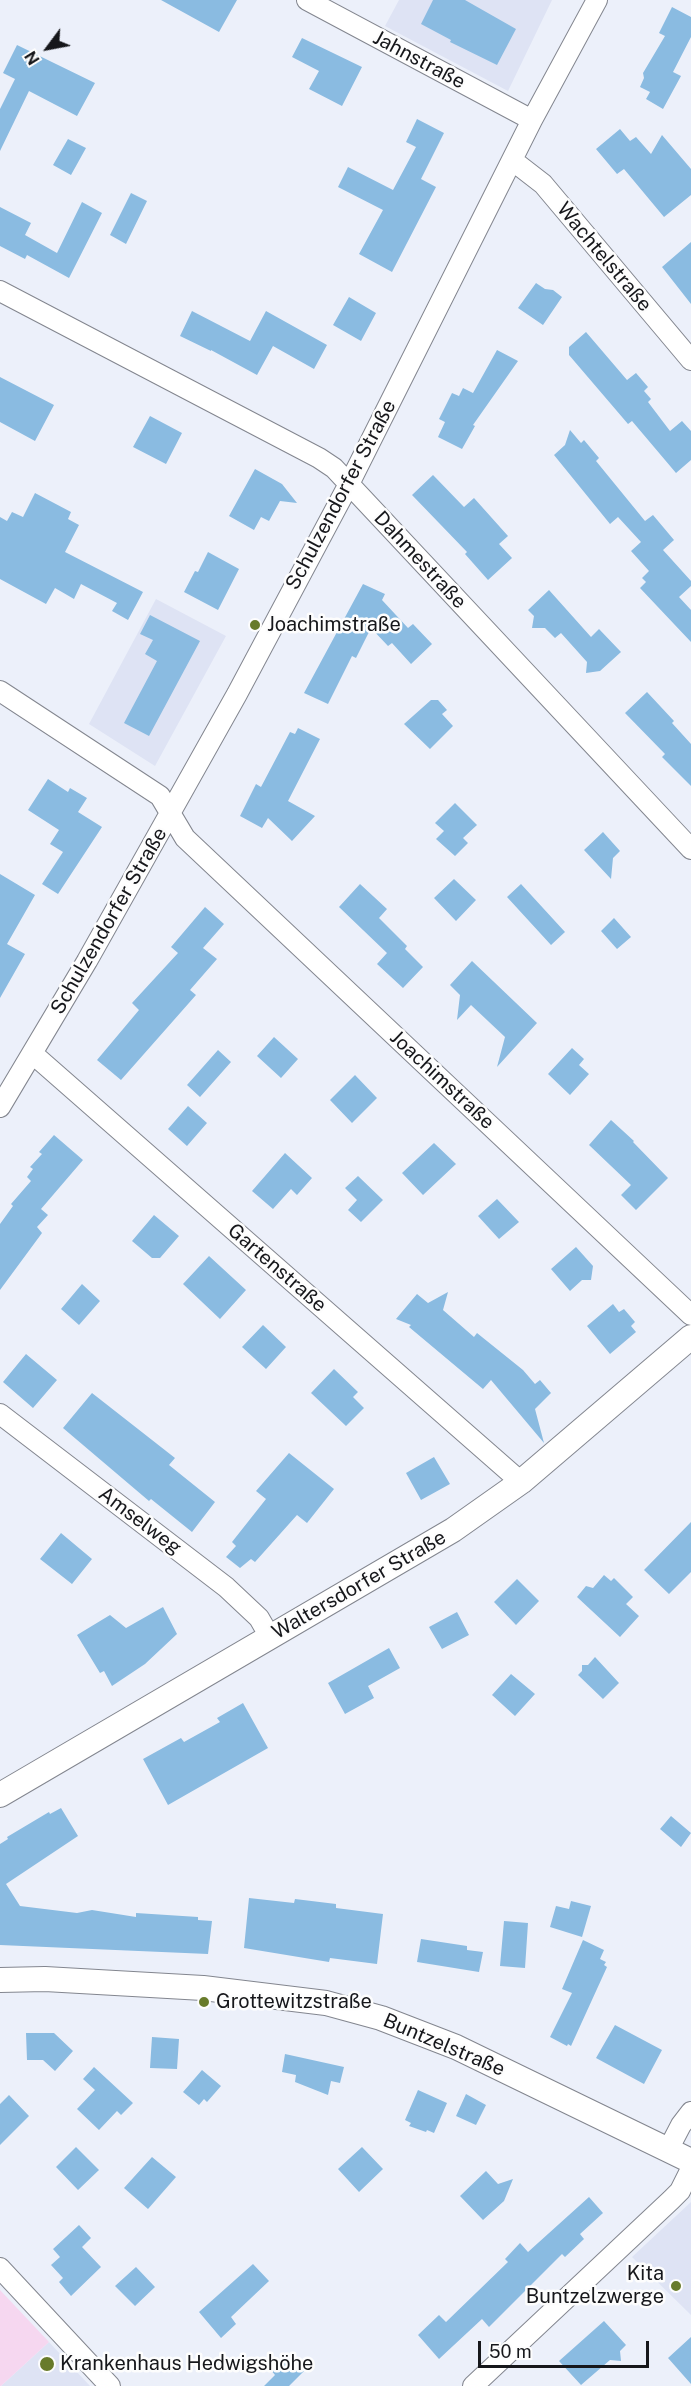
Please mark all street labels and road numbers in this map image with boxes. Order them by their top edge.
street label: Jahnstraße [369,26,469,94]
street label: Wachtelstraße [551,198,657,316]
street label: Schulzendorfer Straße [281,396,401,594]
street label: Dahmestraße [369,506,471,614]
street label: Schulzendorfer Straße [46,823,172,1019]
street label: Joachimstraße [385,1026,499,1134]
street label: Gartenstraße [223,1219,331,1317]
street label: Amselweg [94,1482,186,1560]
street label: Waltersdorfer Straße [268,1525,450,1645]
street label: Buntzelstraße [380,2009,508,2081]

